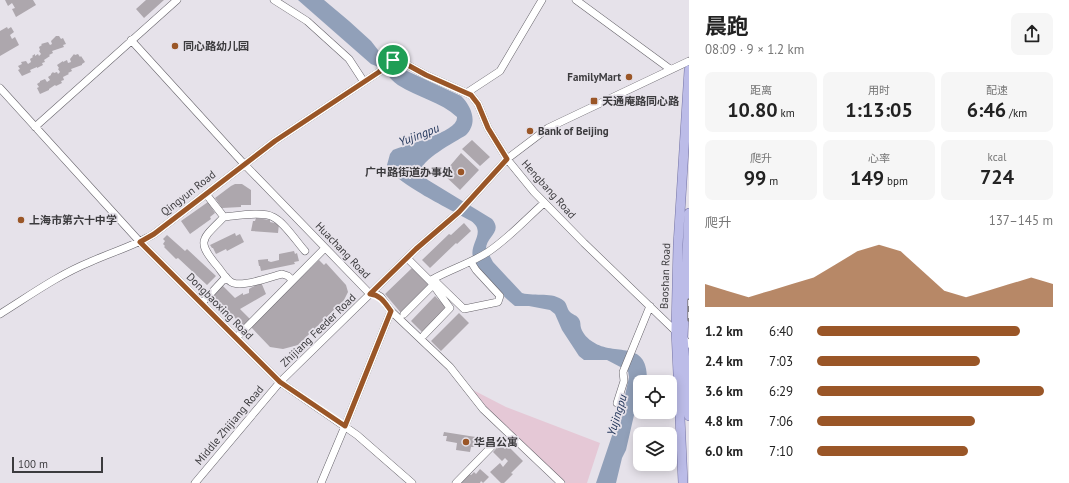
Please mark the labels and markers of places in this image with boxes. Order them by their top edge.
place label: 同心路幼儿园 [183,39,249,53]
marker: 同心路幼儿园 [170,41,180,51]
pin [376,43,410,77]
place label: FamilyMart [567,70,621,84]
marker: FamilyMart [624,72,634,82]
place label: 天通庵路同心路 [602,94,680,108]
marker: 天通庵路同心路 [589,96,599,106]
place label: Bank of Beijing [538,124,609,138]
marker: Bank of Beijing [525,126,535,136]
place label: 广中路街道办事处 [365,165,453,179]
marker: 广中路街道办事处 [456,167,466,177]
place label: 上海市第六十中学 [29,213,117,227]
marker: 上海市第六十中学 [16,215,26,225]
place label: 华昌公寓 [474,435,518,449]
marker: 华昌公寓 [461,437,471,447]

